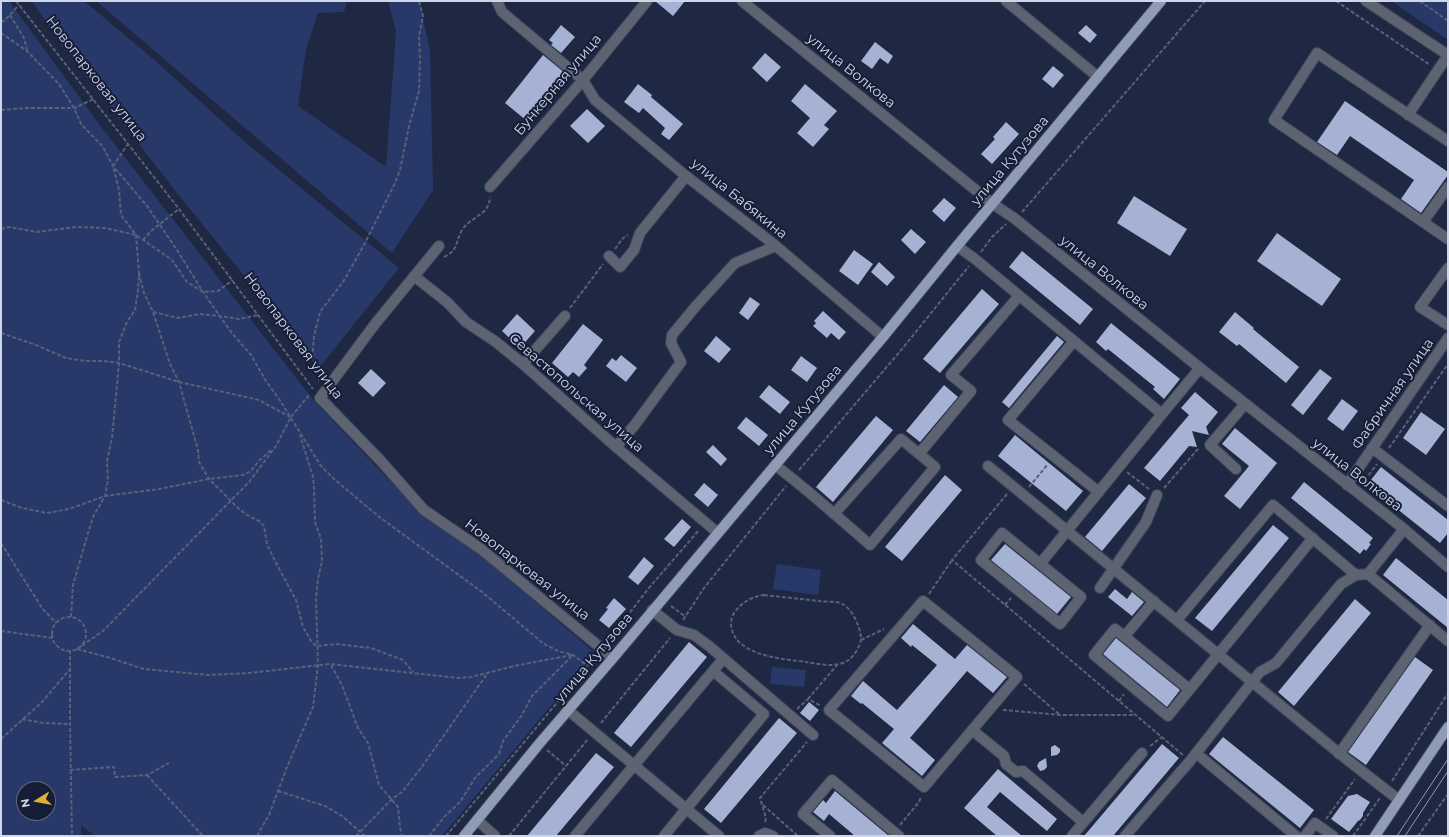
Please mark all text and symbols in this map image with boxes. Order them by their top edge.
street label: Новопарковая улица [42,13,150,145]
street label: улица Волкова [803,30,899,112]
street label: Бункерная улица [511,31,605,139]
street label: улица Кутузова [968,113,1052,209]
street label: улица Бабякина [688,155,790,243]
street label: улица Волкова [1056,232,1152,314]
street label: Новопарковая улица [240,269,346,403]
street label: Севастопольская улица [505,330,647,456]
street label: Фабричная улица [1348,335,1438,453]
street label: улица Кутузова [761,362,845,458]
street label: улица Волкова [1309,435,1405,515]
street label: Новопарковая улица [461,516,593,624]
street label: улица Кутузова [552,610,636,706]
north arrow [16,781,56,821]
text: N [17,797,33,809]

